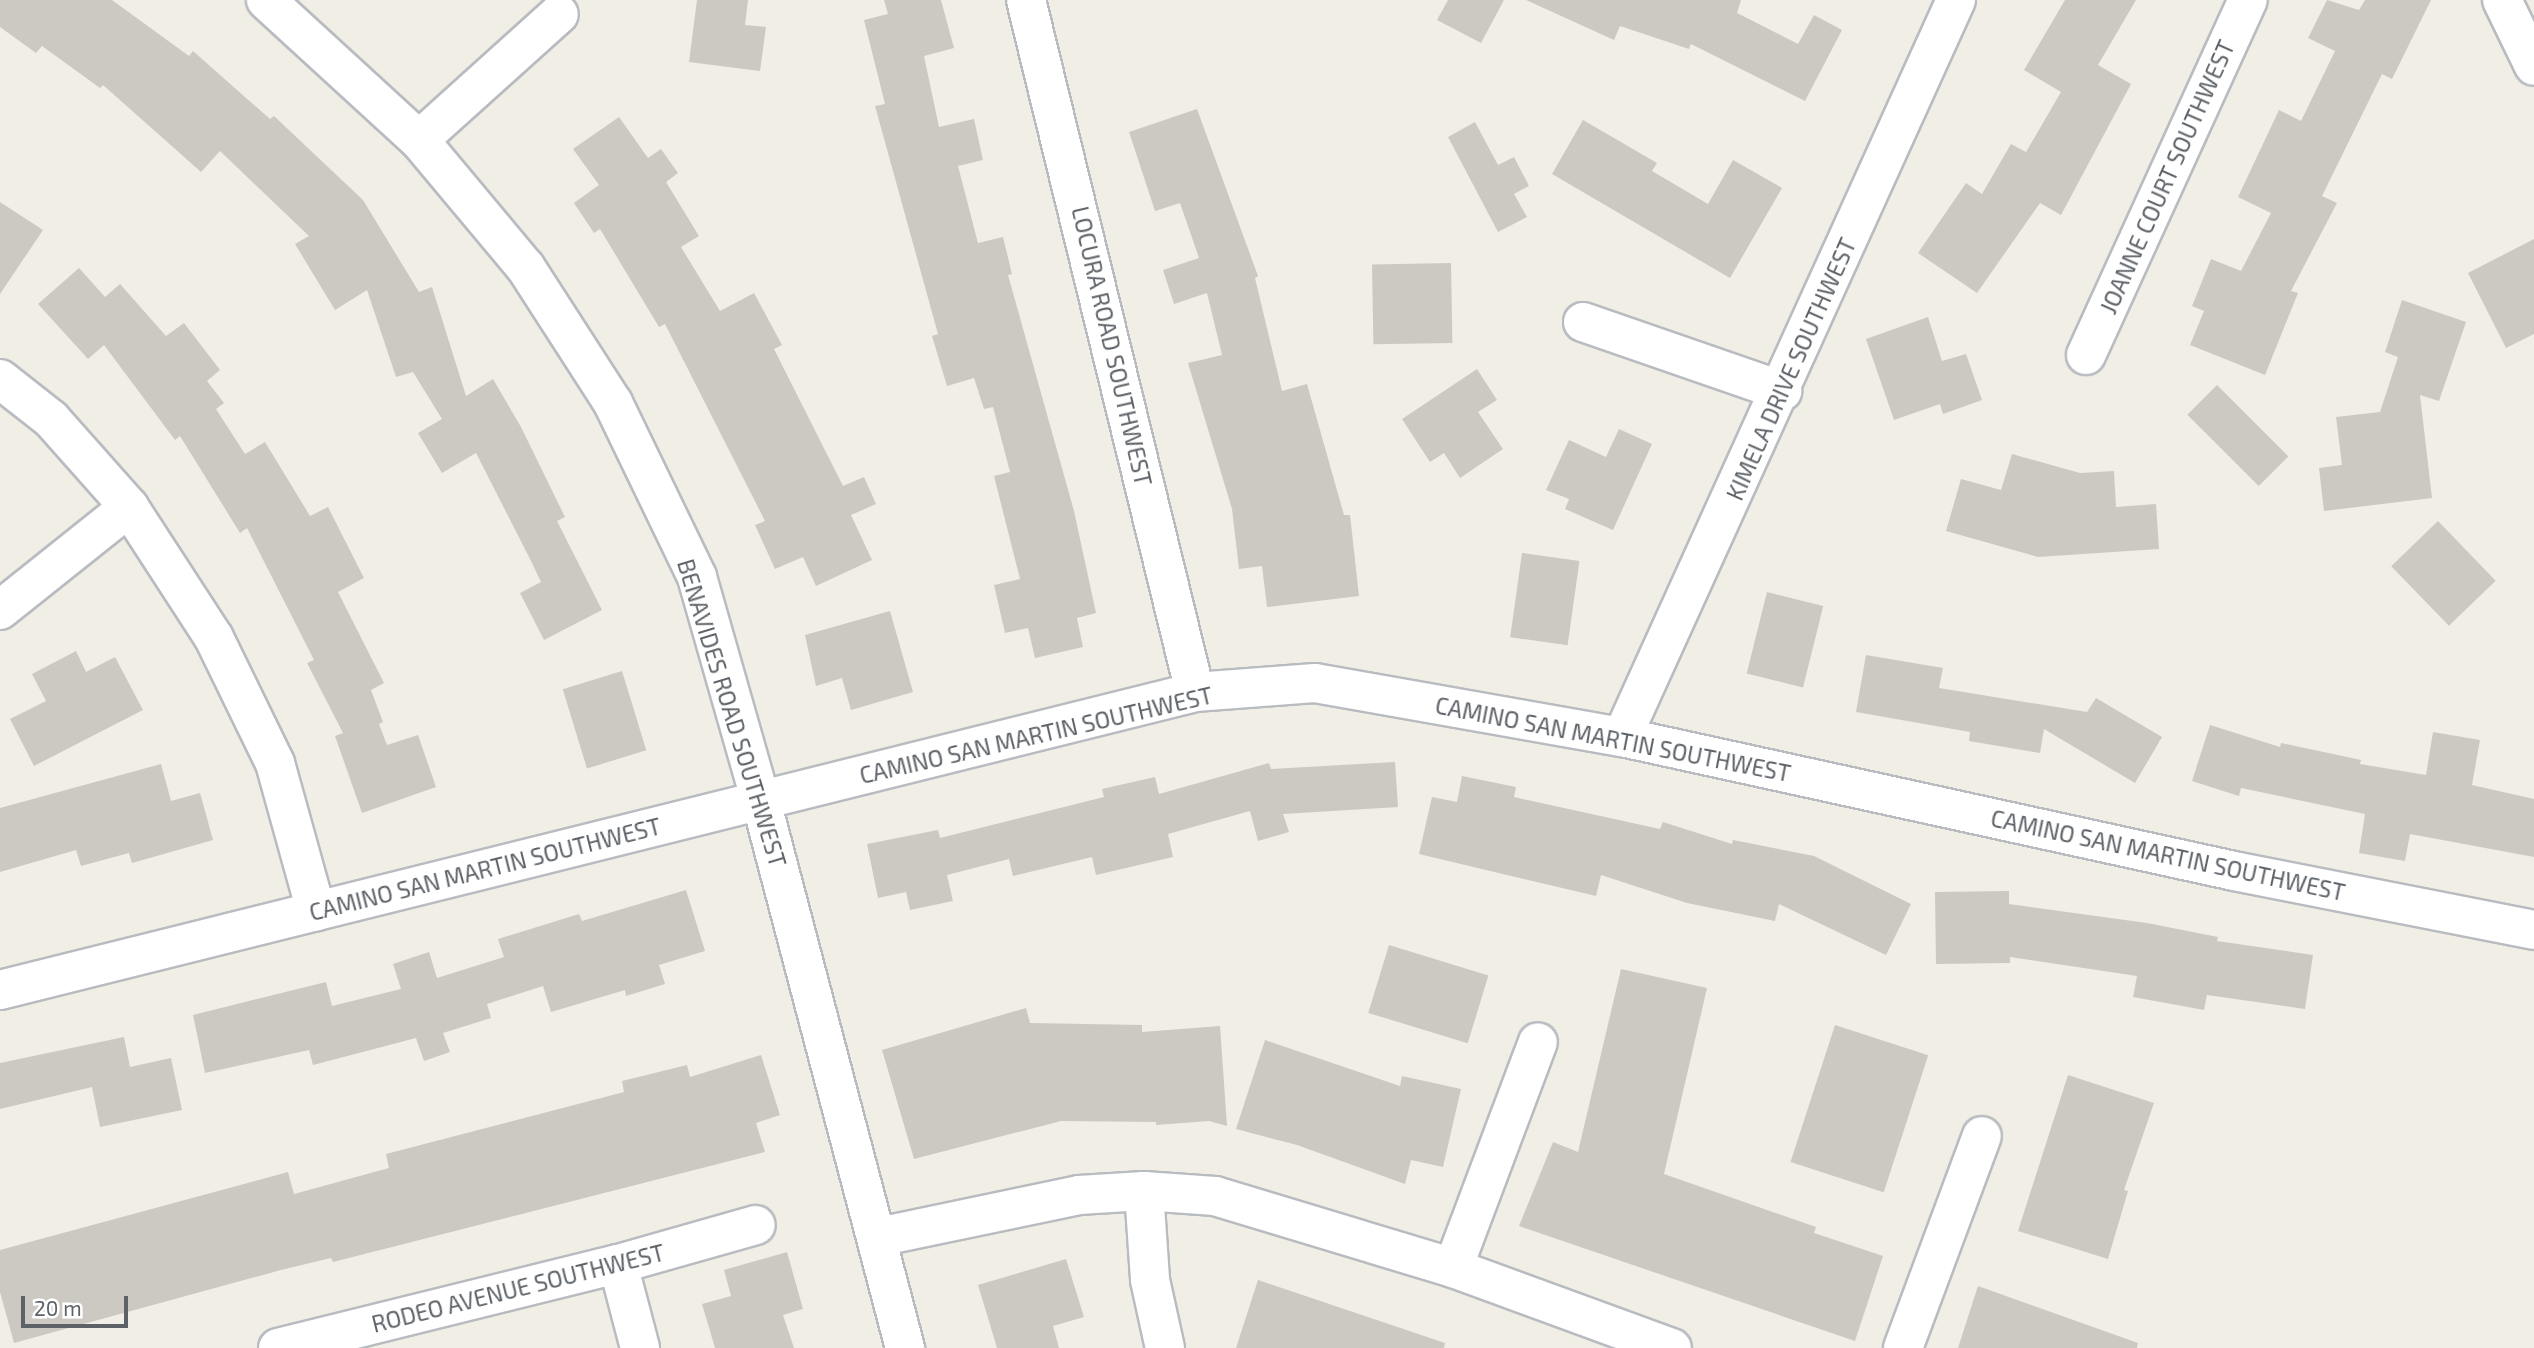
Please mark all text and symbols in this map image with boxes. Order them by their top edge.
street label: JOANNE COURT SOUTHWEST [2094,36,2240,318]
street label: LOCURA ROAD SOUTHWEST [1066,203,1158,489]
street label: KIMELA DRIVE SOUTHWEST [1720,233,1862,505]
street label: BENAVIDES ROAD SOUTHWEST [672,556,792,870]
street label: CAMINO SAN MARTIN SOUTHWEST [857,681,1215,789]
street label: CAMINO SAN MARTIN SOUTHWEST [1433,691,1793,787]
street label: CAMINO SAN MARTIN SOUTHWEST [1988,804,2348,906]
street label: CAMINO SAN MARTIN SOUTHWEST [306,812,664,926]
street label: RODEO AVENUE SOUTHWEST [368,1238,668,1338]
scale bar [24,1282,131,1326]
text: 20 m [34,1295,82,1320]

